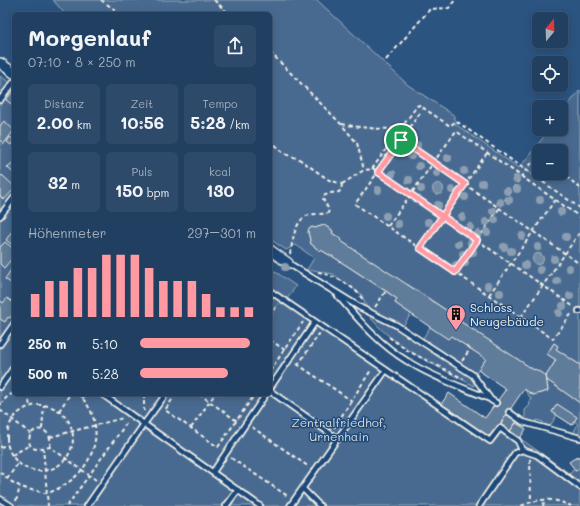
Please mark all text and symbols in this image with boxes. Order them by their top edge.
north arrow [532,12,568,48]
map controls [532,12,568,180]
text: Morgenlauf [28,23,151,52]
button: share [214,25,256,67]
text: 07:10 · 8 × 250 m [28,53,136,70]
button: locate [532,56,568,92]
text: Distanz [44,96,84,111]
text: Zeit [131,96,153,111]
text: Tempo [202,96,238,111]
button: + [532,100,568,136]
text: 2.00 [37,111,73,133]
text: 10:56 [120,111,164,133]
text: 5:28 [190,111,226,133]
text: km [73,117,91,132]
text: /km [226,117,250,132]
pin [384,123,418,157]
icon: arrive [390,129,412,151]
button: − [532,144,568,180]
text: Puls [132,164,152,179]
text: kcal [209,164,231,179]
text: 32 [48,171,68,193]
text: m [68,177,80,192]
text: 150 [115,179,143,201]
text: 130 [206,179,234,201]
text: bpm [143,185,169,200]
text: Höhenmeter [28,224,106,241]
text: 297–301 m [187,224,256,241]
place label: Schloss Neugebäude [470,299,544,329]
building icon: Schloss Neugebäude [445,303,467,331]
text: 250 m [28,335,66,352]
text: 5:10 [92,335,117,352]
text: 500 m [28,365,67,382]
text: 5:28 [92,365,119,382]
park label: Zentralfriedhof, Urnenhain [292,414,386,444]

